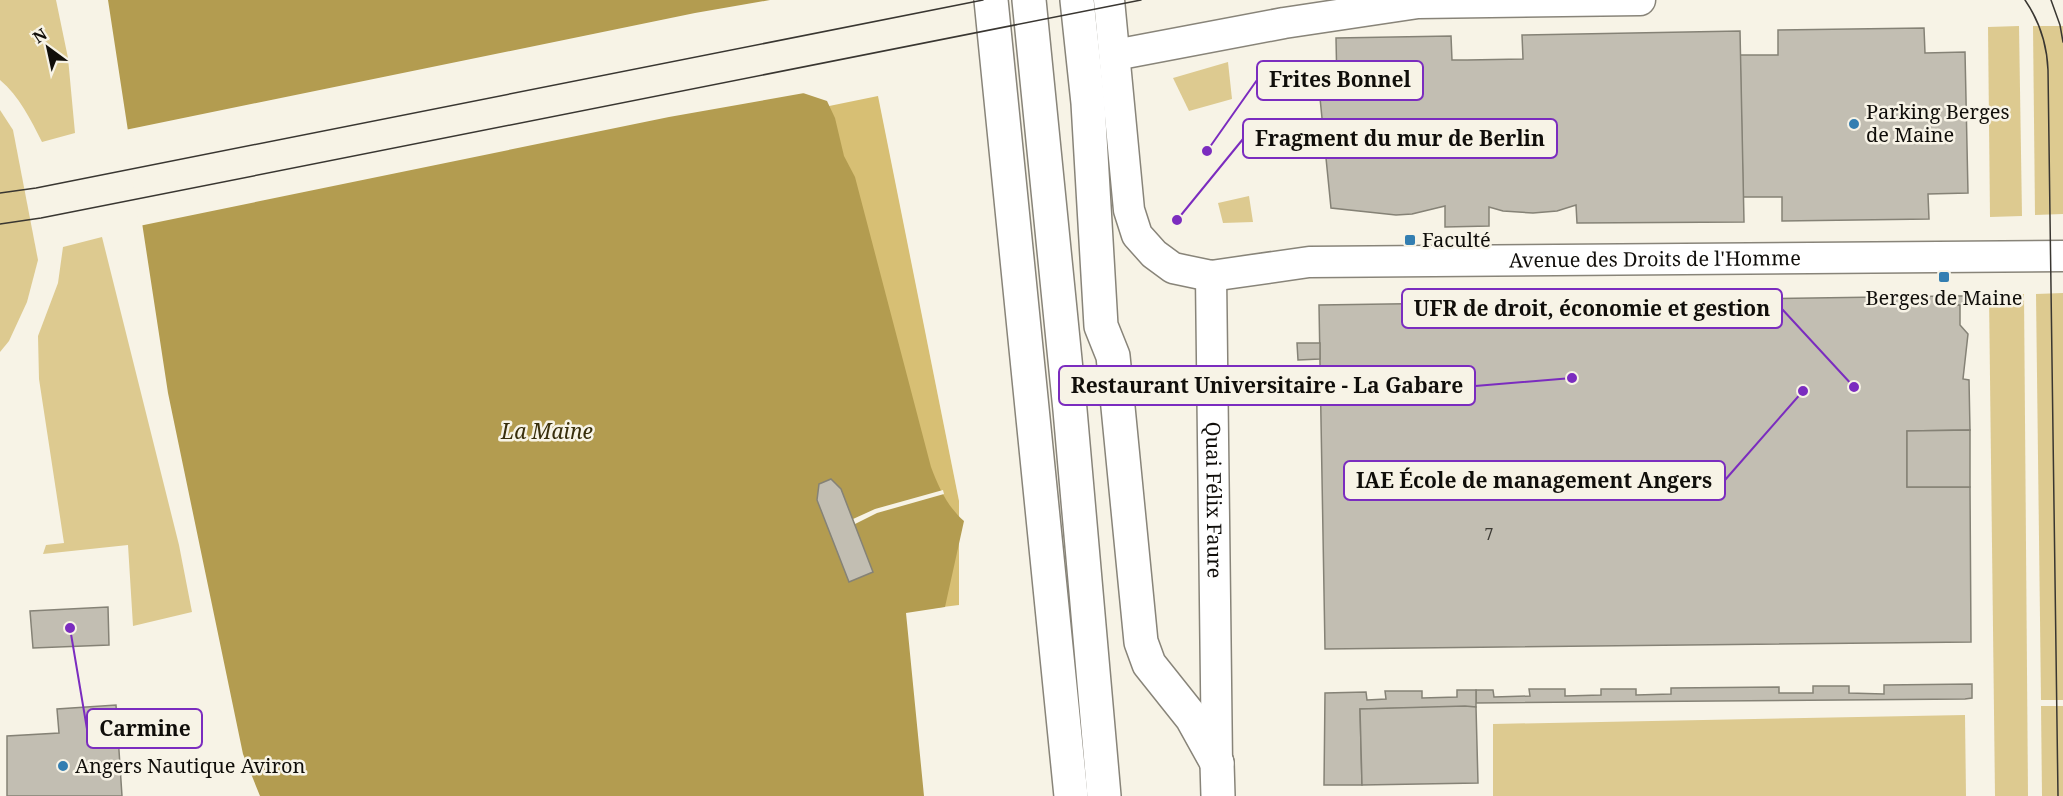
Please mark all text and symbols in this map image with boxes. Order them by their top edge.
north arrow [18,18,78,78]
text: N [29,23,51,48]
callout: Frites Bonnel [1257,61,1423,100]
text: Frites Bonnel [1269,65,1412,93]
place label: Parking Berges de Maine [1866,98,2009,148]
marker: Parking Berges de Maine [1847,117,1861,131]
callout: Fragment du mur de Berlin [1243,119,1557,158]
text: Fragment du mur de Berlin [1255,124,1545,152]
place label: Faculté [1422,226,1491,253]
marker: Faculté [1403,233,1417,247]
street label: Avenue des Droits de l'Homme [1509,244,1801,273]
marker: Berges de Maine [1937,270,1951,284]
place label: Berges de Maine [1865,284,2023,311]
callout: UFR de droit, économie et gestion [1402,289,1782,328]
text: UFR de droit, économie et gestion [1414,294,1770,322]
callout: Restaurant Universitaire - La Gabare [1059,366,1475,405]
text: Restaurant Universitaire - La Gabare [1071,371,1463,399]
water label: La Maine [500,417,593,445]
street label: Quai Félix Faure [1200,422,1229,578]
callout: IAE École de management Angers [1344,461,1725,500]
text: IAE École de management Angers [1356,466,1712,494]
house number: 7 [1485,523,1494,545]
callout: Carmine [87,709,202,748]
text: Carmine [99,714,191,742]
place label: Angers Nautique Aviron [75,752,305,779]
marker: Angers Nautique Aviron [56,759,70,773]

